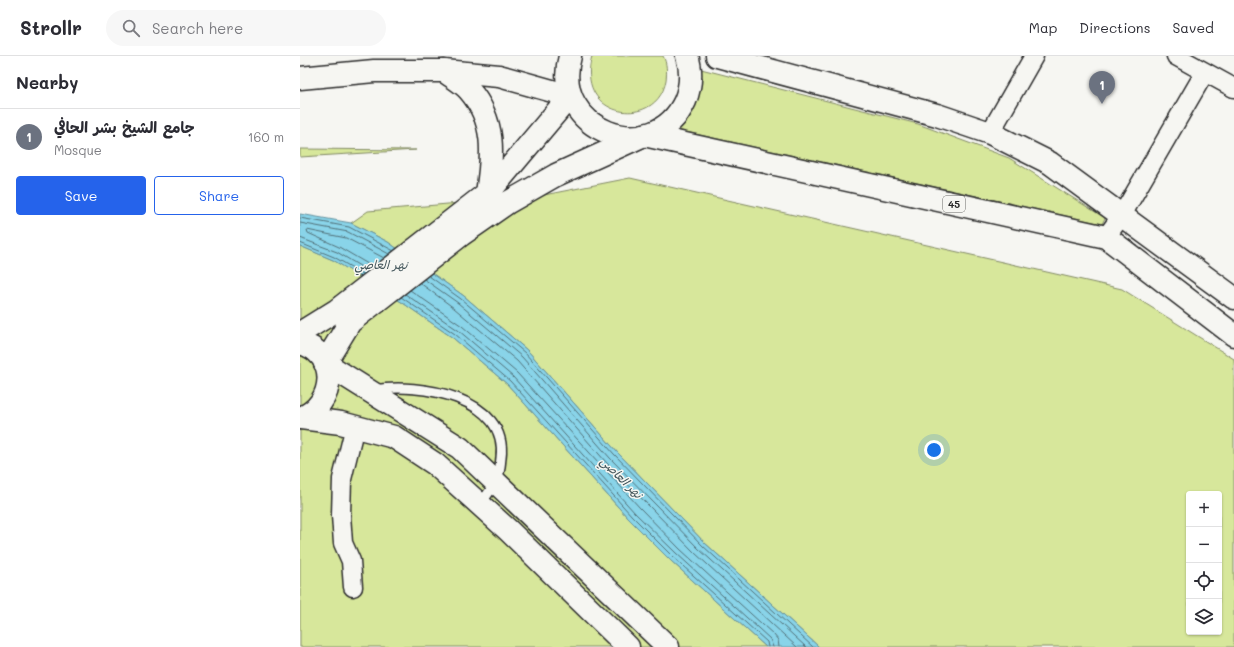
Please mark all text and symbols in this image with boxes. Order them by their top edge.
search box [106,10,386,46]
text: Strollr [20,15,82,40]
icon: search [120,17,142,39]
text: Search here [152,18,243,38]
text: Map [1029,18,1057,37]
text: Directions [1079,18,1150,37]
text: Saved [1172,18,1214,37]
text: Nearby [16,71,78,93]
pin: 1 [1089,71,1115,104]
text: جامع الشيخ بشر الحافي [54,117,195,137]
text: 1 [26,128,32,145]
text: 160 m [248,128,284,145]
text: Mosque [54,141,102,158]
button: Save [16,176,146,215]
button: Share [154,176,284,215]
road number: 45 [943,196,965,212]
water label: نهر العاصي [354,256,410,276]
your location [924,440,944,460]
water label: نهر العاصي [595,453,648,506]
map controls [1186,491,1222,635]
button: + [1186,491,1222,527]
button: − [1186,527,1222,563]
button: locate [1186,563,1222,599]
button: layers [1186,599,1222,635]

